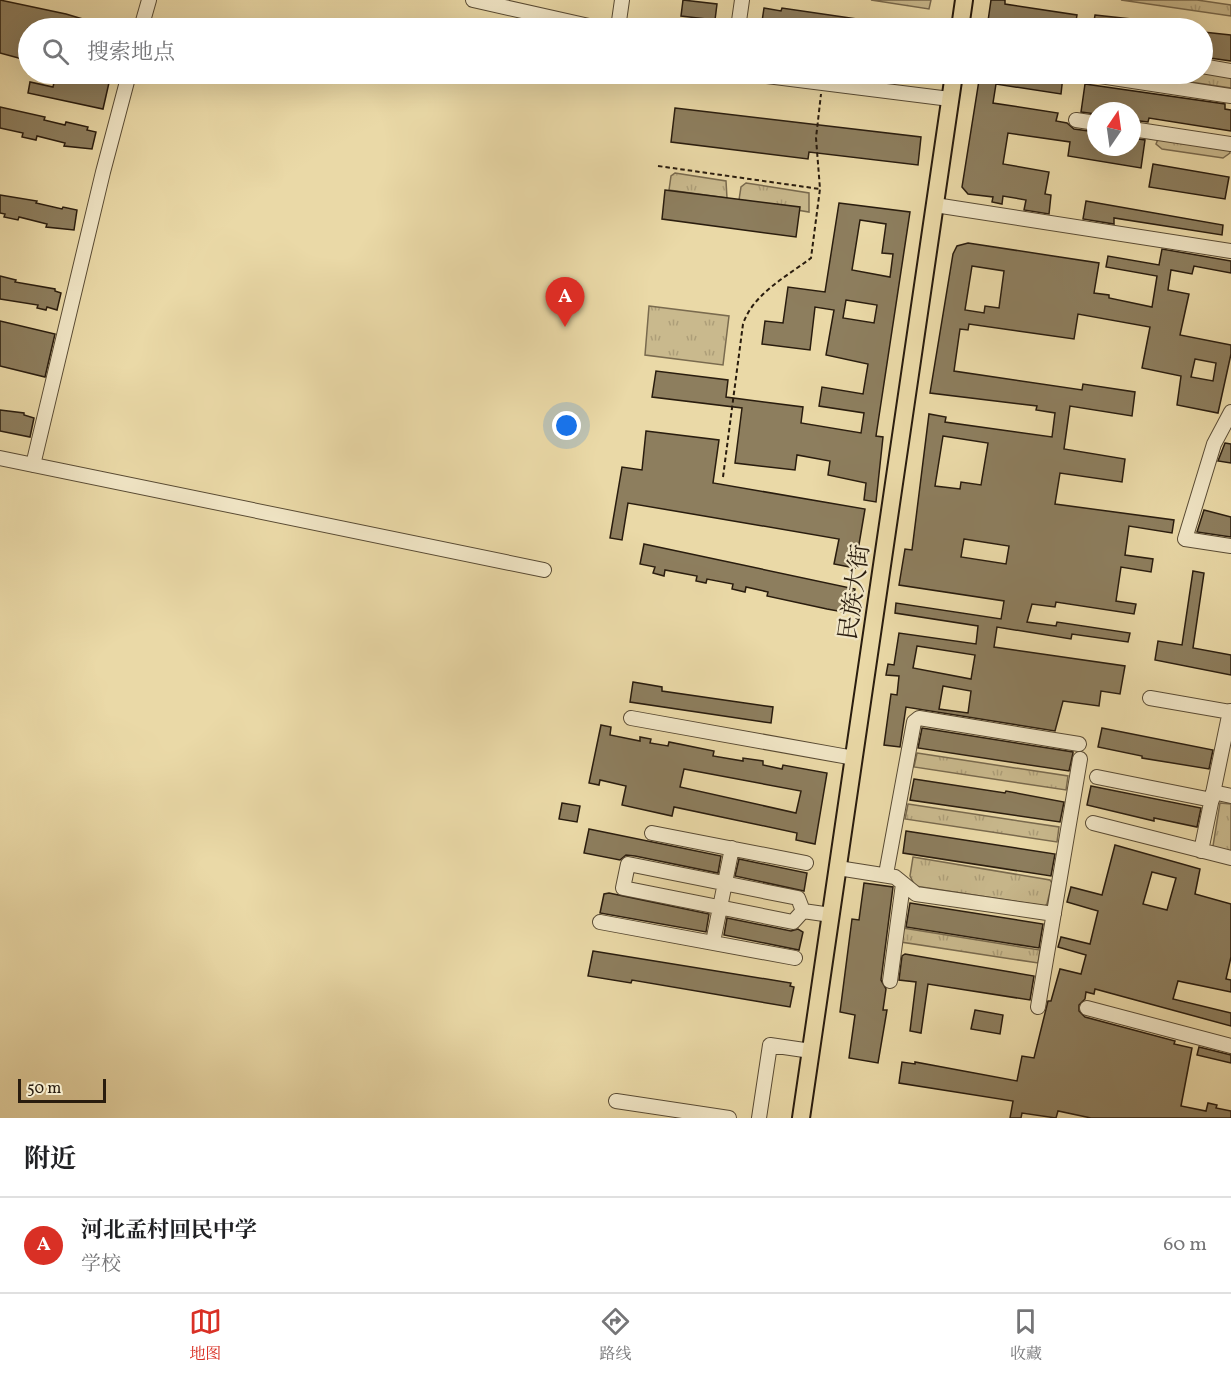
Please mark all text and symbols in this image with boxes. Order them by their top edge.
search box [18,18,1213,84]
icon: search [39,35,72,68]
text: 搜索地点 [87,38,175,69]
north arrow [1087,102,1141,156]
pin: A [546,278,584,327]
your location [552,411,581,440]
street label: 民族大街 [832,542,879,642]
scale bar [18,1076,106,1104]
text: 50 m [27,1078,61,1100]
text: 附近 [24,1142,76,1178]
text: 河北孟村回民中学 [81,1216,257,1247]
text: A [36,1231,51,1259]
text: 60 m [1163,1231,1207,1259]
text: 学校 [81,1251,121,1279]
tab: 地图 [189,1305,222,1366]
tab: 路线 [599,1305,632,1366]
tab: 收藏 [1009,1305,1042,1366]

